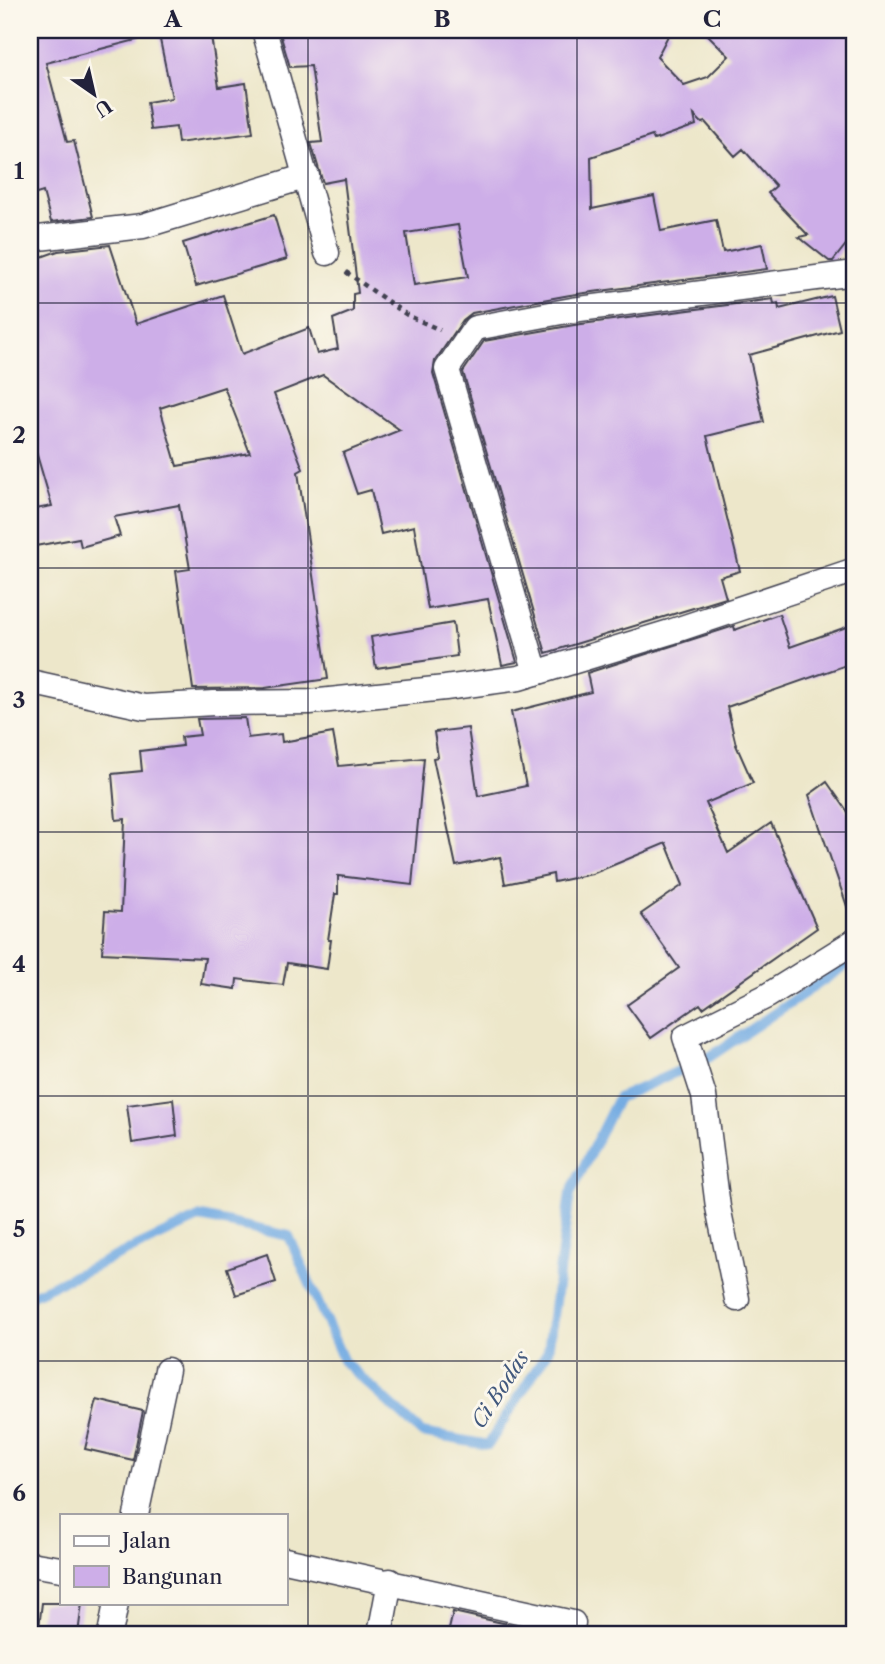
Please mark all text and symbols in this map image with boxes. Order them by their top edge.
text: A [163,5,183,33]
text: B [433,5,451,33]
text: C [703,5,721,33]
north arrow [60,60,130,130]
text: U [90,94,116,122]
text: 1 [14,157,25,185]
text: 2 [12,421,26,449]
text: 3 [13,686,26,714]
text: 4 [12,950,26,978]
text: 5 [13,1215,25,1243]
water label: Ci Bodas [466,1345,535,1433]
text: 6 [12,1479,26,1507]
legend [60,1514,287,1604]
text: Jalan [119,1528,171,1553]
text: Bangunan [122,1564,222,1589]

